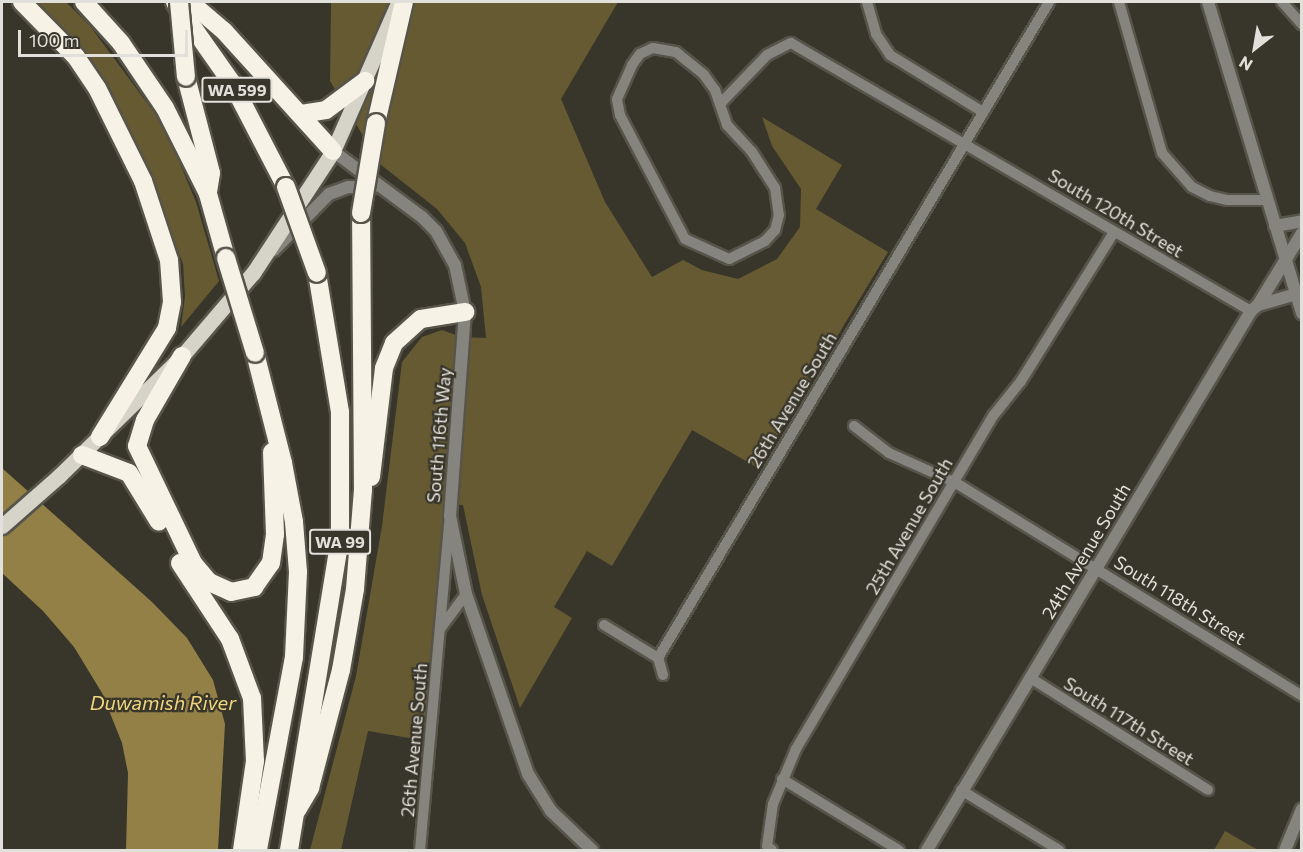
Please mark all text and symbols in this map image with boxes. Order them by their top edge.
scale bar [21,18,190,56]
north arrow [1225,18,1285,78]
text: 100 m [29,29,79,51]
text: N [1235,53,1256,75]
road number: WA 599 [201,77,273,103]
street label: South 120th Street [1044,164,1188,262]
street label: 26th Avenue South [743,328,841,472]
street label: South 116th Way [422,366,456,504]
street label: 25th Avenue South [861,454,957,598]
street label: 24th Avenue South [1037,479,1135,623]
road number: WA 99 [308,529,372,555]
street label: South 118th Street [1110,551,1250,649]
street label: 26th Avenue South [397,662,431,818]
street label: South 117th Street [1060,672,1198,770]
water label: Duwamish River [90,690,236,714]

